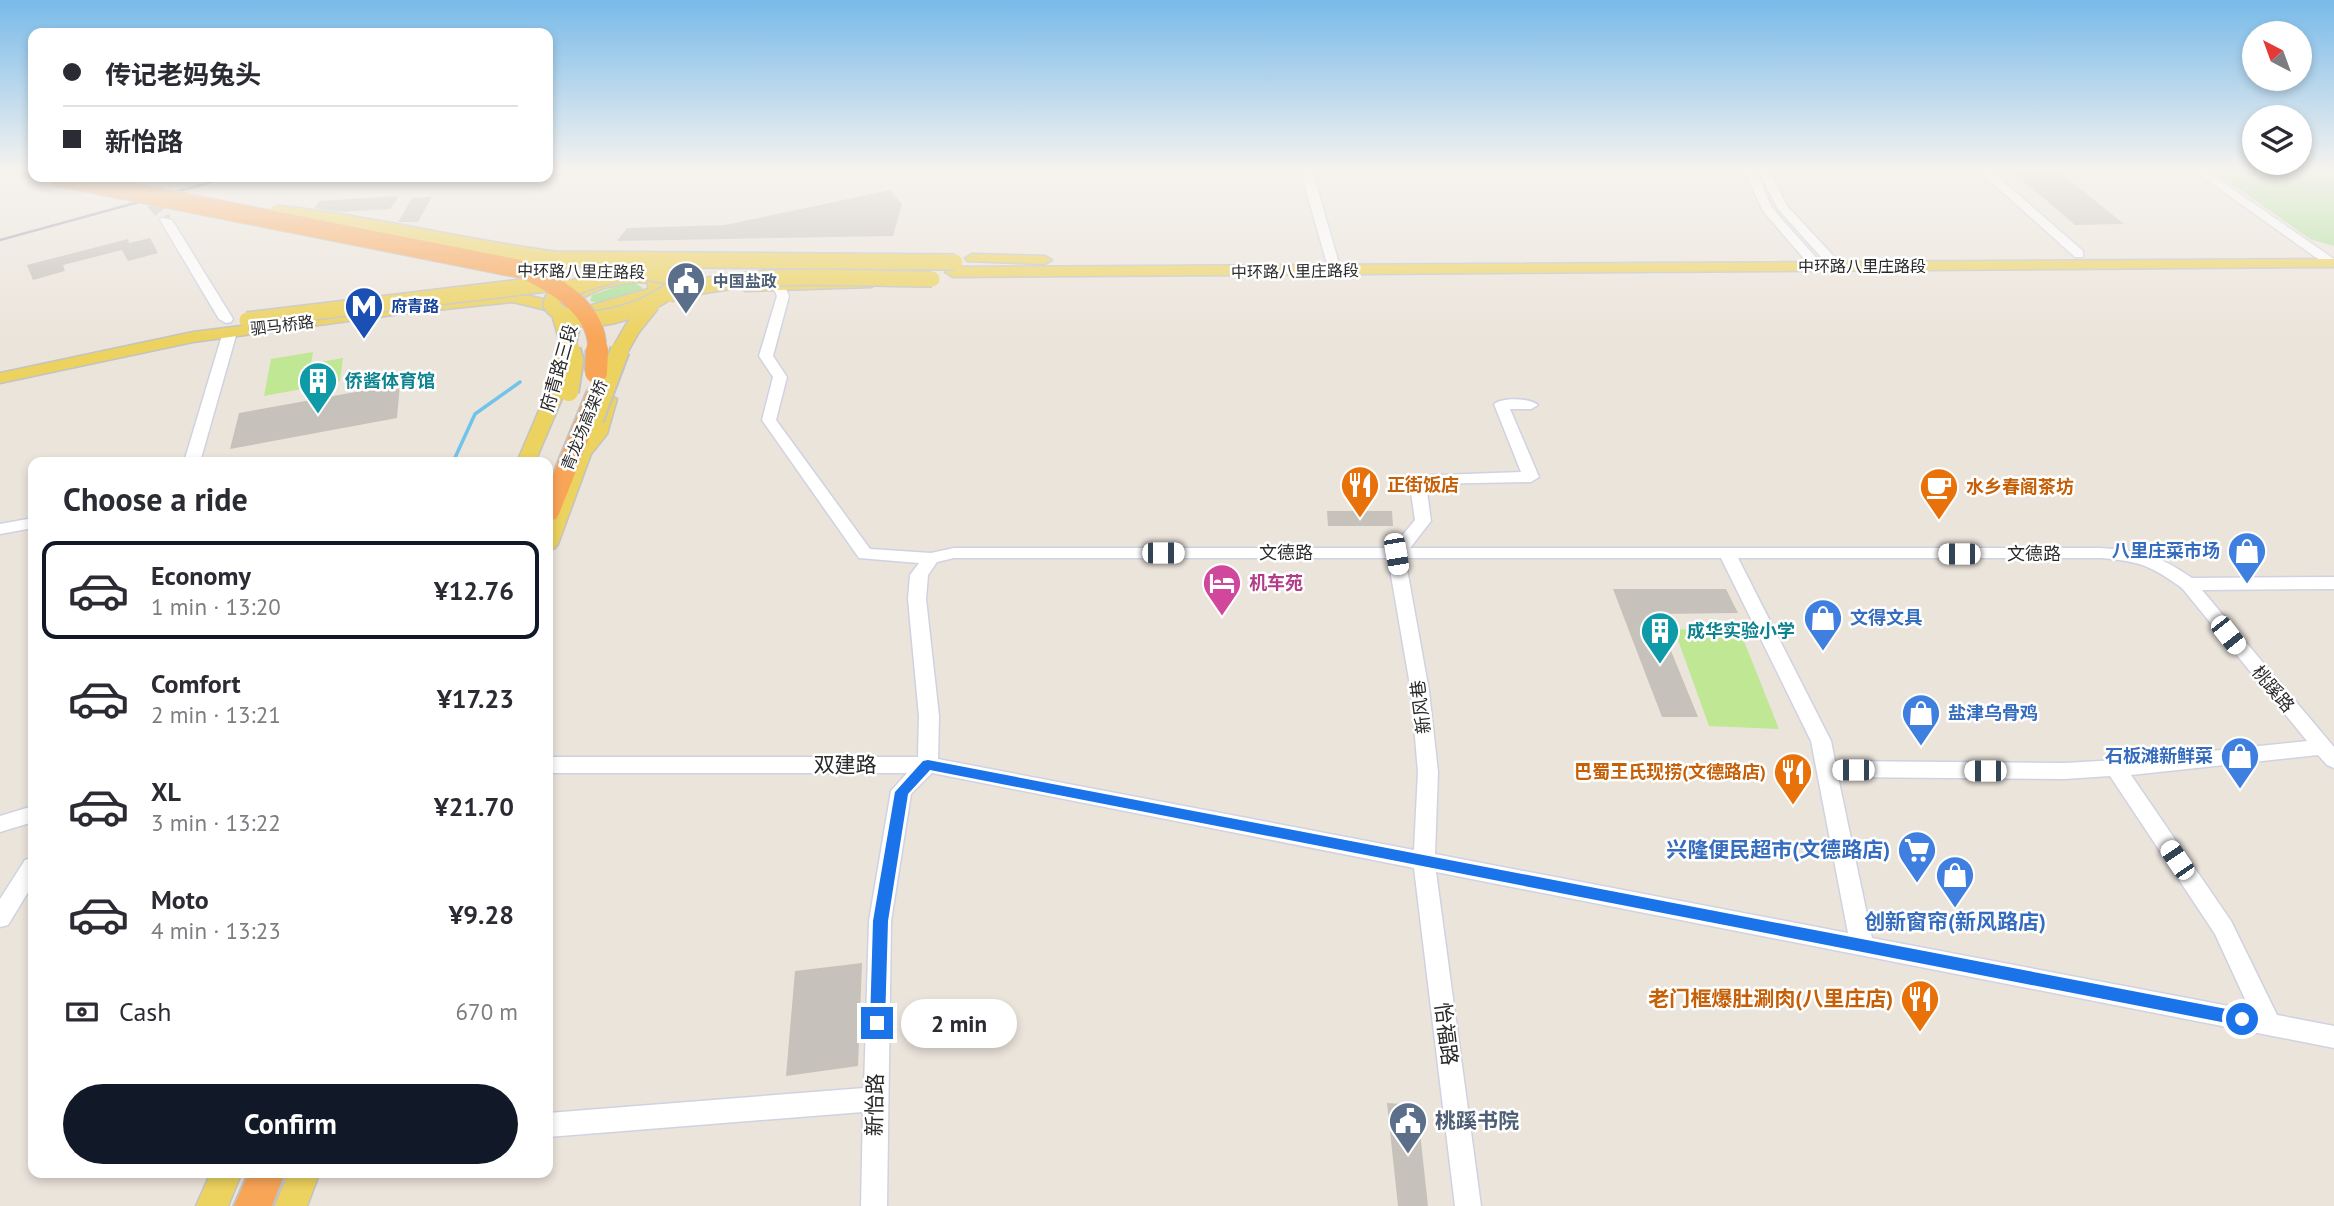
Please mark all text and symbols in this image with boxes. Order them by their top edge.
north arrow [2242,21,2312,91]
map controls [2242,21,2312,175]
text: 传记老妈兔头 [105,58,261,91]
button: layers [2242,105,2312,175]
text: 新怡路 [105,125,183,158]
street label: 中环路八里庄路段 [1798,256,1926,276]
street label: 中环路八里庄路段 [517,260,645,282]
public building icon: 中国盐政 [665,260,707,315]
street label: 中环路八里庄路段 [1231,260,1359,282]
place label: 中国盐政 [713,271,777,291]
metro station icon: 府青路 [343,285,385,340]
place label: 府青路 [391,296,439,316]
street label: 驷马桥路 [249,311,315,339]
street label: 府青路三段 [535,321,582,414]
building icon: 侨酱体育馆 [297,360,339,415]
place label: 侨酱体育馆 [345,369,435,392]
street label: 青龙场高架桥 [557,377,611,473]
restaurant icon: 正街饭店 [1339,464,1381,519]
cafe icon: 水乡春阁茶坊 [1918,466,1960,521]
place label: 正街饭店 [1387,473,1459,496]
place label: 水乡春阁茶坊 [1966,475,2074,498]
text: Choose a ride [63,478,248,520]
shop icon: 八里庄菜市场 [2226,530,2268,585]
car [1383,531,1410,577]
place label: 八里庄菜市场 [2112,539,2220,562]
street label: 文德路 [1259,541,1313,564]
street label: 文德路 [2007,542,2061,565]
car [1143,543,1185,564]
car [1939,544,1981,565]
icon: car [67,559,130,622]
text: Economy [151,559,251,592]
hotel icon: 机车苑 [1201,562,1243,617]
place label: 机车苑 [1249,571,1303,594]
text: ¥12.76 [434,574,514,607]
text: 1 min · 13:20 [151,592,281,621]
shop icon: 文得文具 [1802,597,1844,652]
place label: 文得文具 [1850,606,1922,629]
building icon: 成华实验小学 [1639,610,1681,665]
car [2207,612,2250,658]
place label: 成华实验小学 [1687,619,1795,642]
street label: 桃蹊路 [2247,661,2300,717]
icon: car [67,667,130,730]
text: Comfort [151,667,241,700]
street label: 新风巷 [1406,679,1435,735]
text: ¥17.23 [437,682,514,715]
shop icon: 盐津乌骨鸡 [1900,692,1942,747]
text: 2 min · 13:21 [151,700,281,729]
place label: 盐津乌骨鸡 [1948,701,2038,724]
shop icon: 石板滩新鲜菜 [2219,735,2261,790]
place label: 石板滩新鲜菜 [2105,744,2213,767]
street label: 双建路 [814,751,877,778]
restaurant icon: 巴蜀王氏现捞(文德路店) [1772,751,1814,806]
place label: 巴蜀王氏现捞(文德路店) [1574,760,1766,783]
car [1833,760,1875,781]
car [1965,761,2007,782]
icon: car [67,775,130,838]
text: XL [151,775,181,808]
text: ¥21.70 [434,790,514,823]
text: 3 min · 13:22 [151,808,281,837]
supermarket icon: 兴隆便民超市(文德路店) [1896,829,1938,884]
place label: 兴隆便民超市(文德路店) [1666,836,1890,863]
car [2157,837,2198,883]
shop icon: 创新窗帘(新风路店) [1934,854,1976,909]
icon: car [67,883,130,946]
text: Moto [151,883,209,916]
text: ¥9.28 [449,898,514,931]
place label: 创新窗帘(新风路店) [1864,908,2046,935]
text: 4 min · 13:23 [151,916,281,945]
restaurant icon: 老门框爆肚涮肉(八里庄店) [1899,978,1941,1033]
place label: 老门框爆肚涮肉(八里庄店) [1648,985,1893,1012]
icon: cash [63,993,101,1031]
text: Cash [119,995,171,1028]
text: 670 m [456,997,518,1026]
callout: 2 min [902,998,1017,1048]
street label: 怡福路 [1429,1001,1464,1067]
route start [2226,1003,2258,1035]
route end [861,1007,893,1039]
text: 2 min [931,1009,987,1038]
street label: 新怡路 [860,1073,889,1137]
button: Confirm [63,1084,518,1164]
public building icon: 桃蹊书院 [1387,1100,1429,1155]
place label: 桃蹊书院 [1435,1107,1519,1134]

